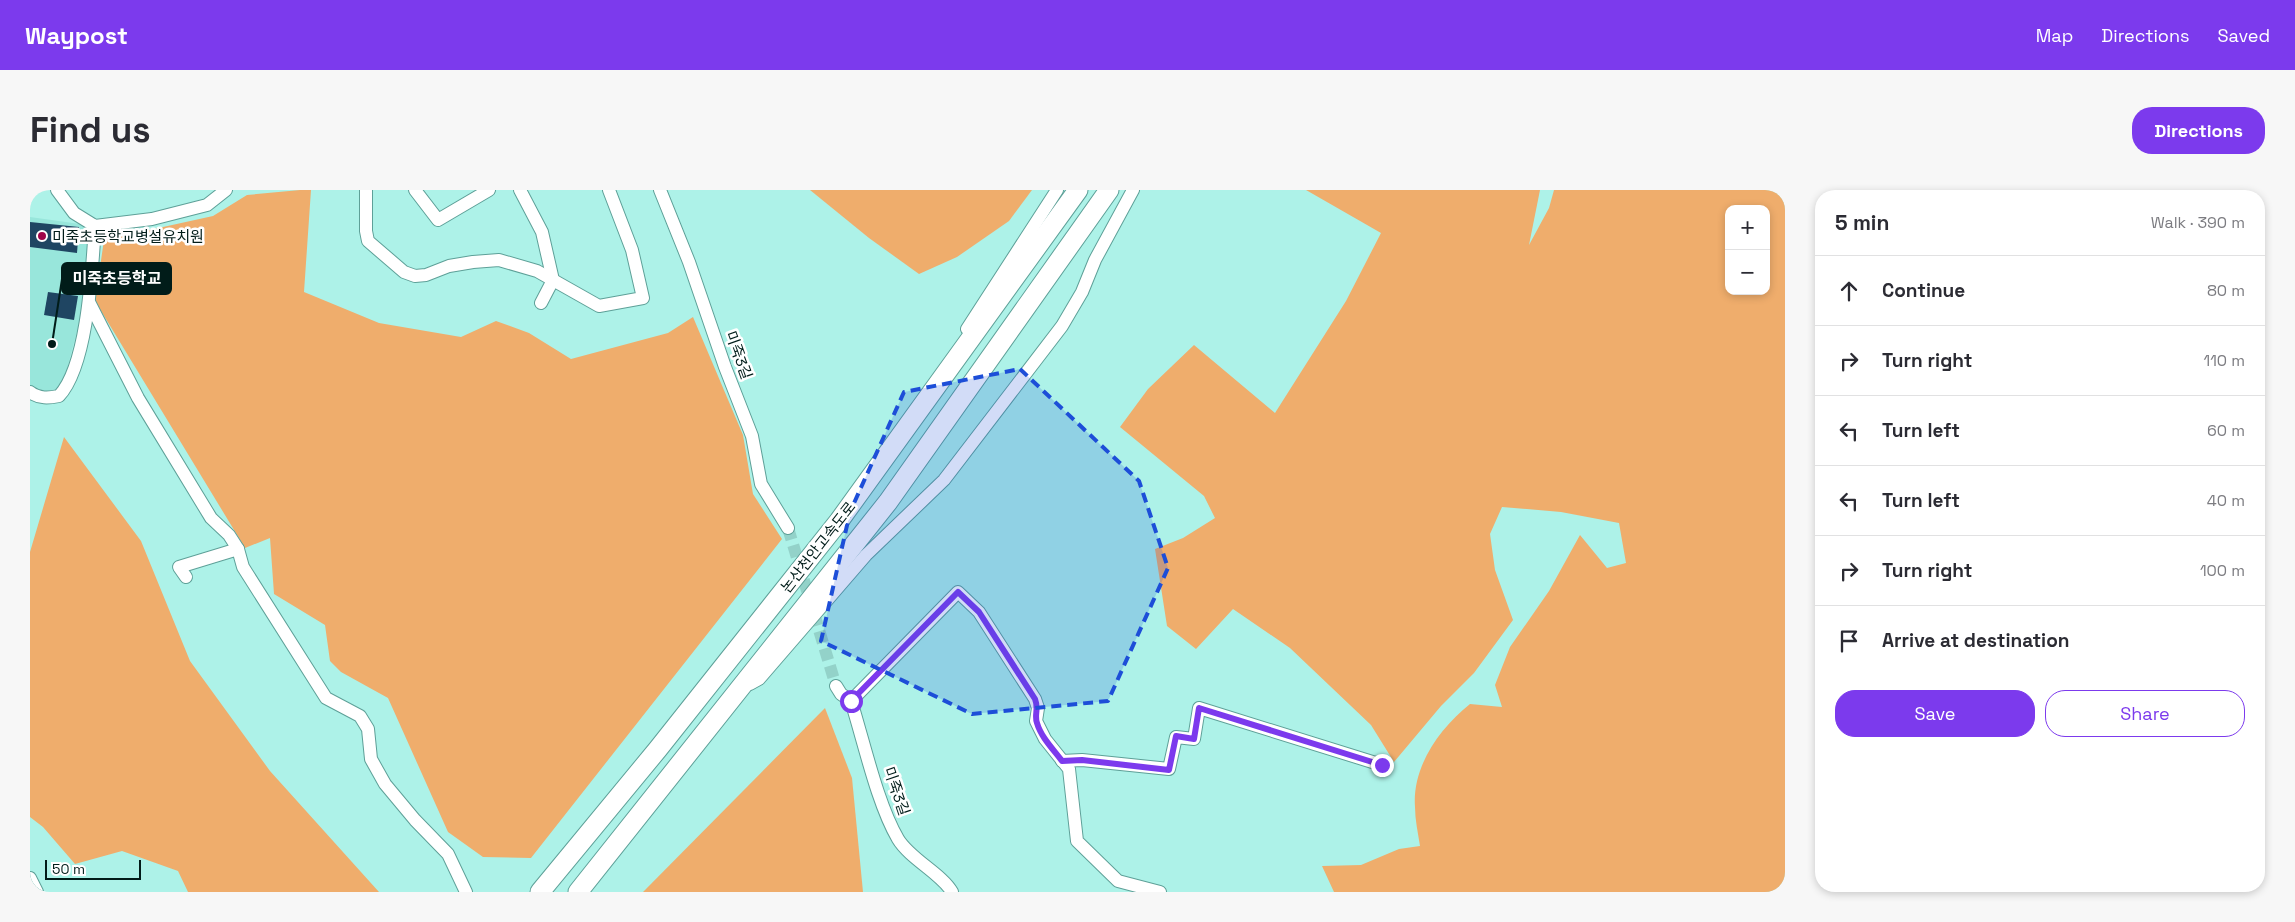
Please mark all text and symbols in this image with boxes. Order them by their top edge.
text: Waypost [25,20,128,51]
text: Map [2036,24,2073,47]
text: Directions [2101,24,2190,47]
text: Saved [2218,24,2270,47]
button: Directions [2132,107,2265,154]
text: Find us [30,108,151,152]
map controls [1725,205,1770,295]
button: + [1725,205,1770,250]
text: 5 min [1835,209,1889,236]
text: Walk · 390 m [2151,212,2245,233]
place label: 미죽초등학교병설유치원 [52,227,204,246]
marker: 미죽초등학교병설유치원 [36,230,48,242]
button: − [1725,250,1770,295]
callout: 미죽초등학교 [62,263,171,294]
text: 미죽초등학교 [73,268,161,289]
icon: ahead [1835,277,1863,305]
text: Continue [1882,278,1965,303]
text: 80 m [2207,280,2245,301]
street label: 미죽3길 [721,328,757,382]
icon: right [1835,347,1863,375]
text: Turn right [1882,348,1972,373]
text: 110 m [2203,350,2245,371]
icon: left [1835,417,1863,445]
text: Turn left [1882,418,1960,443]
text: 60 m [2207,420,2245,441]
icon: left [1835,487,1863,515]
text: Turn left [1882,488,1960,513]
text: 40 m [2207,490,2245,511]
street label: 논산천안고속도로 [777,498,859,596]
icon: right [1835,557,1863,585]
text: Turn right [1882,558,1972,583]
text: 100 m [2200,560,2245,581]
icon: arrive [1835,627,1863,655]
text: Arrive at destination [1882,628,2070,653]
route start [840,690,863,713]
button: Save [1835,690,2035,737]
button: Share [2045,690,2245,737]
route end [1371,754,1394,777]
street label: 미죽3길 [880,764,914,818]
scale bar [45,857,141,880]
text: 50 m [52,860,85,878]

